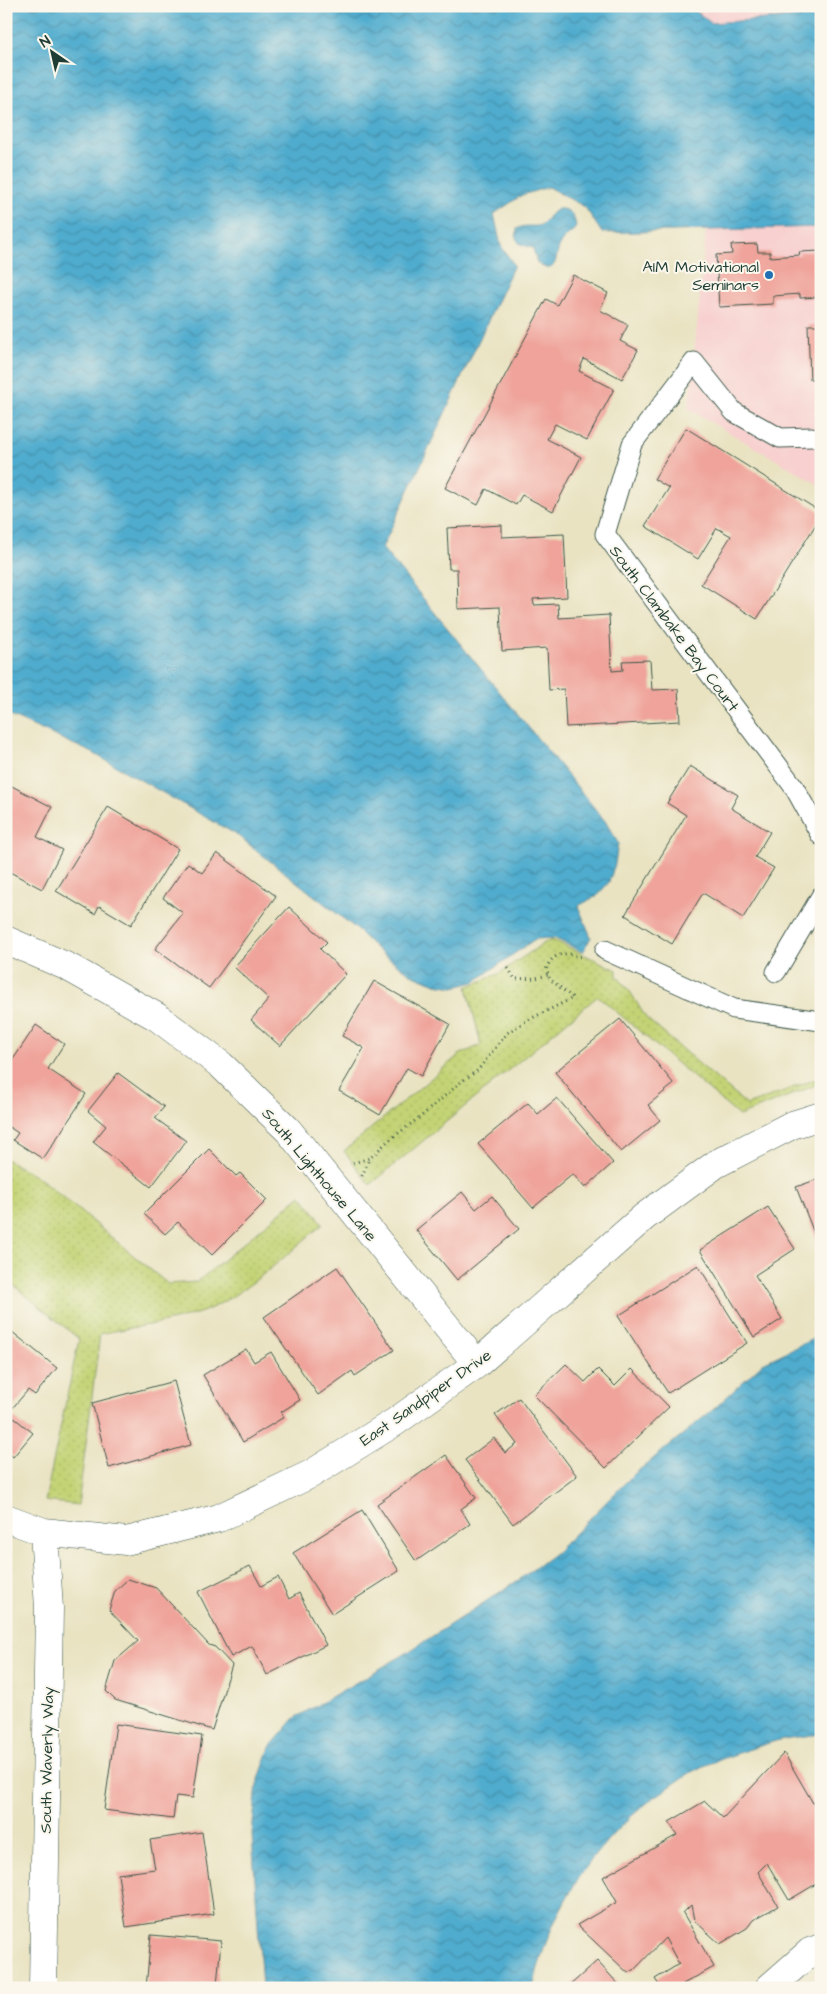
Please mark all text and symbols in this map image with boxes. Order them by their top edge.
north arrow [28,28,78,78]
text: N [36,31,55,53]
place label: AIM Motivational Seminars [643,256,759,296]
marker: AIM Motivational Seminars [763,269,775,281]
street label: South Clambake Bay Court [604,541,744,717]
street label: South Lighthouse Lane [256,1103,382,1247]
street label: East Sandpiper Drive [355,1344,496,1452]
street label: South Waverly Way [35,1686,60,1834]

